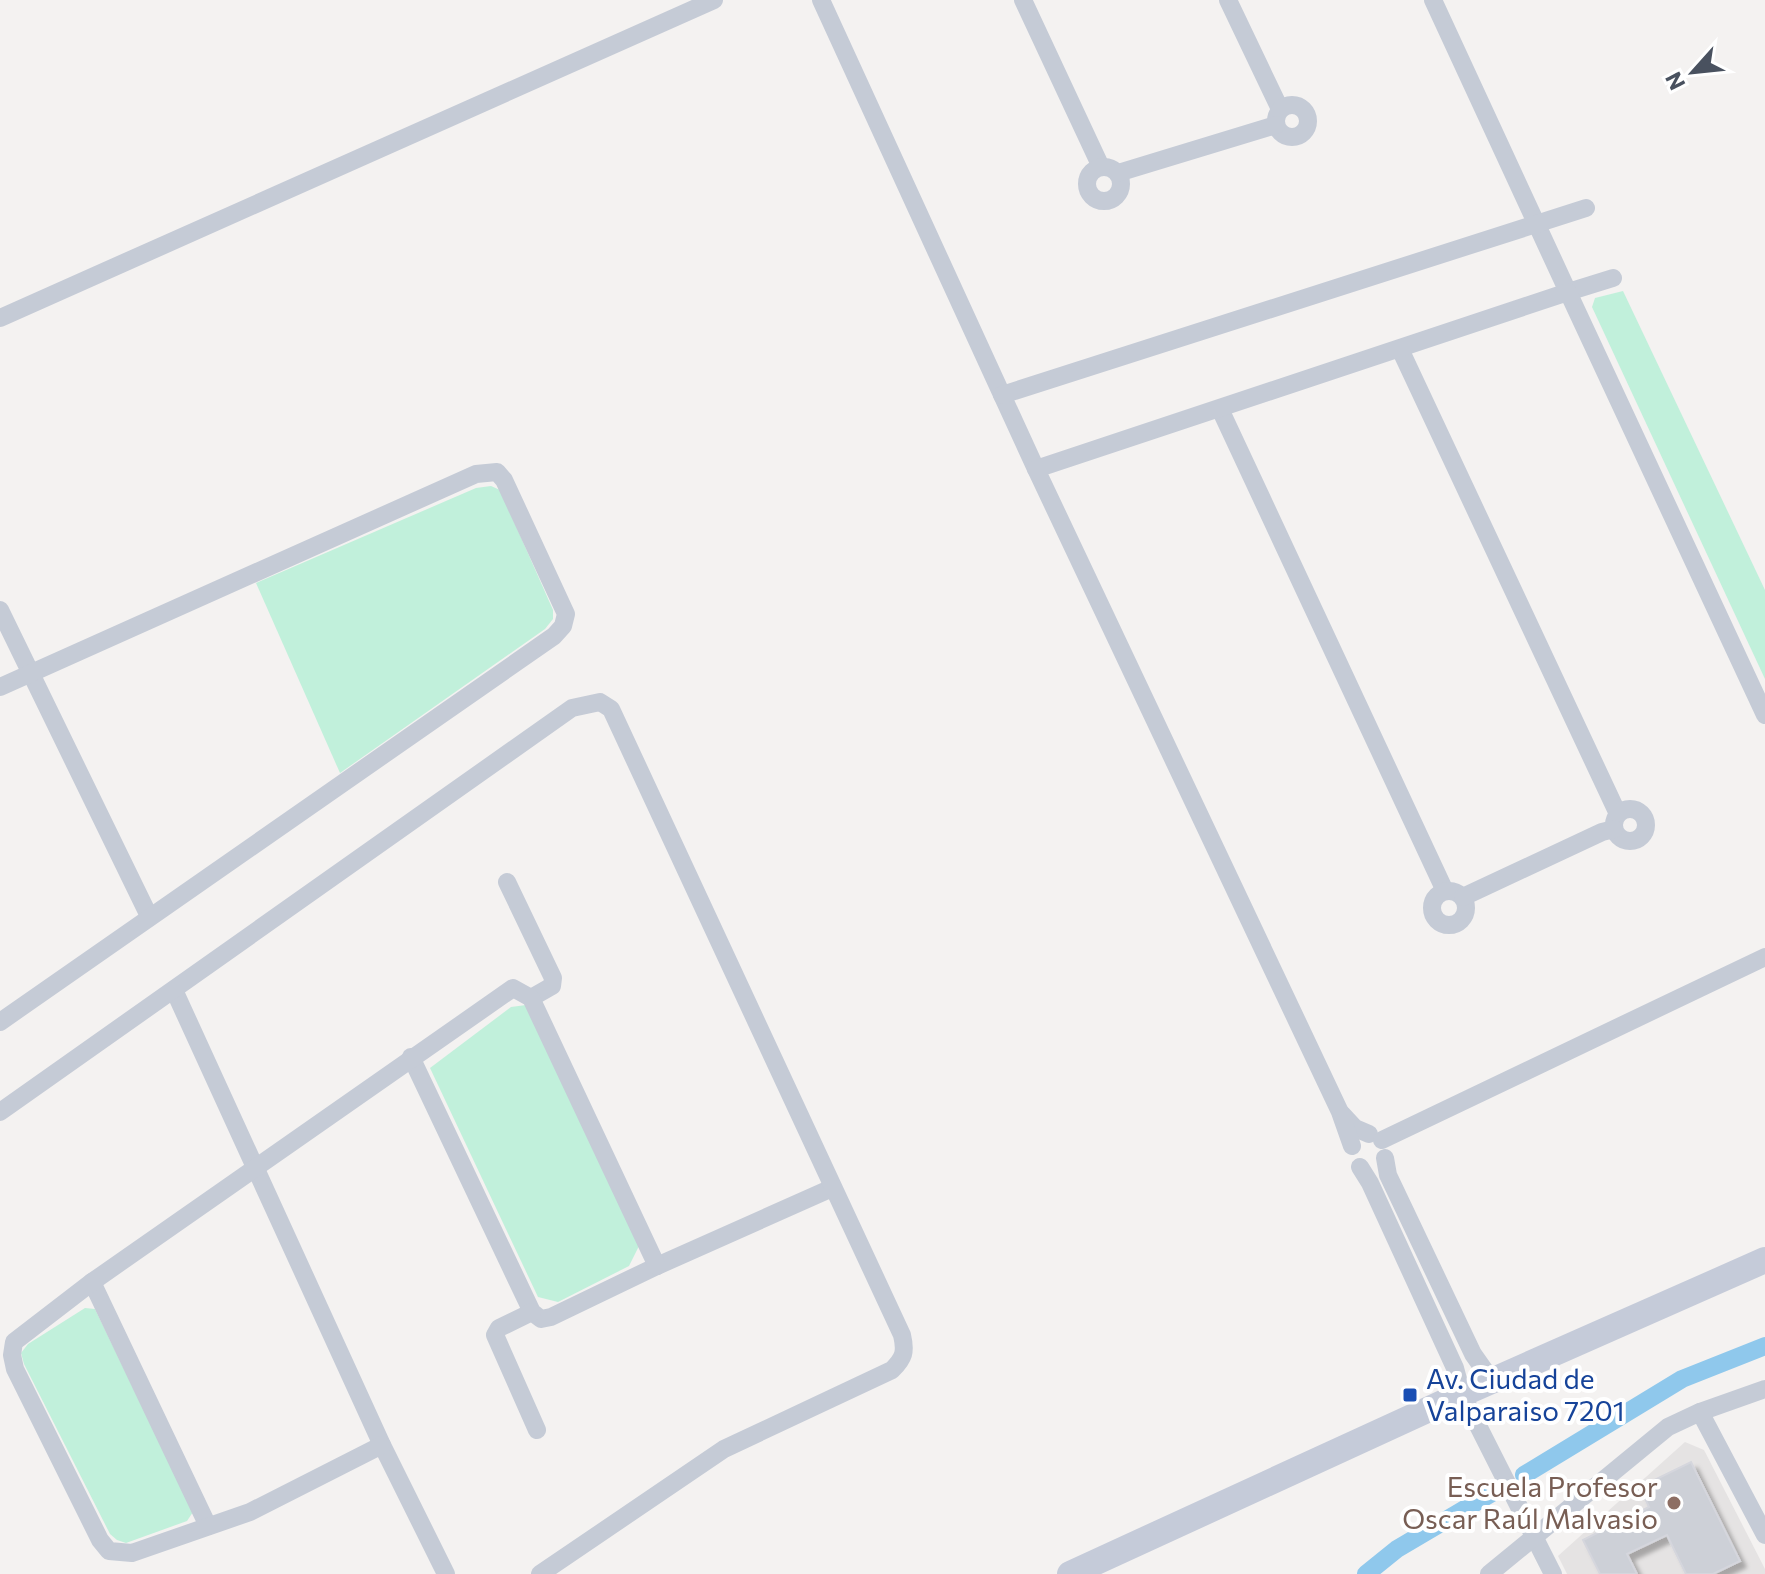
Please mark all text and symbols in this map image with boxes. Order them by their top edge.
north arrow [1653,32,1733,112]
text: N [1659,68,1691,95]
place label: Av. Ciudad de Valparaiso 7201 [1426,1361,1625,1427]
marker: Av. Ciudad de Valparaiso 7201 [1401,1386,1419,1404]
place label: Escuela Profesor Oscar Raúl Malvasio [1402,1469,1658,1535]
marker: Escuela Profesor Oscar Raúl Malvasio [1665,1494,1683,1512]

